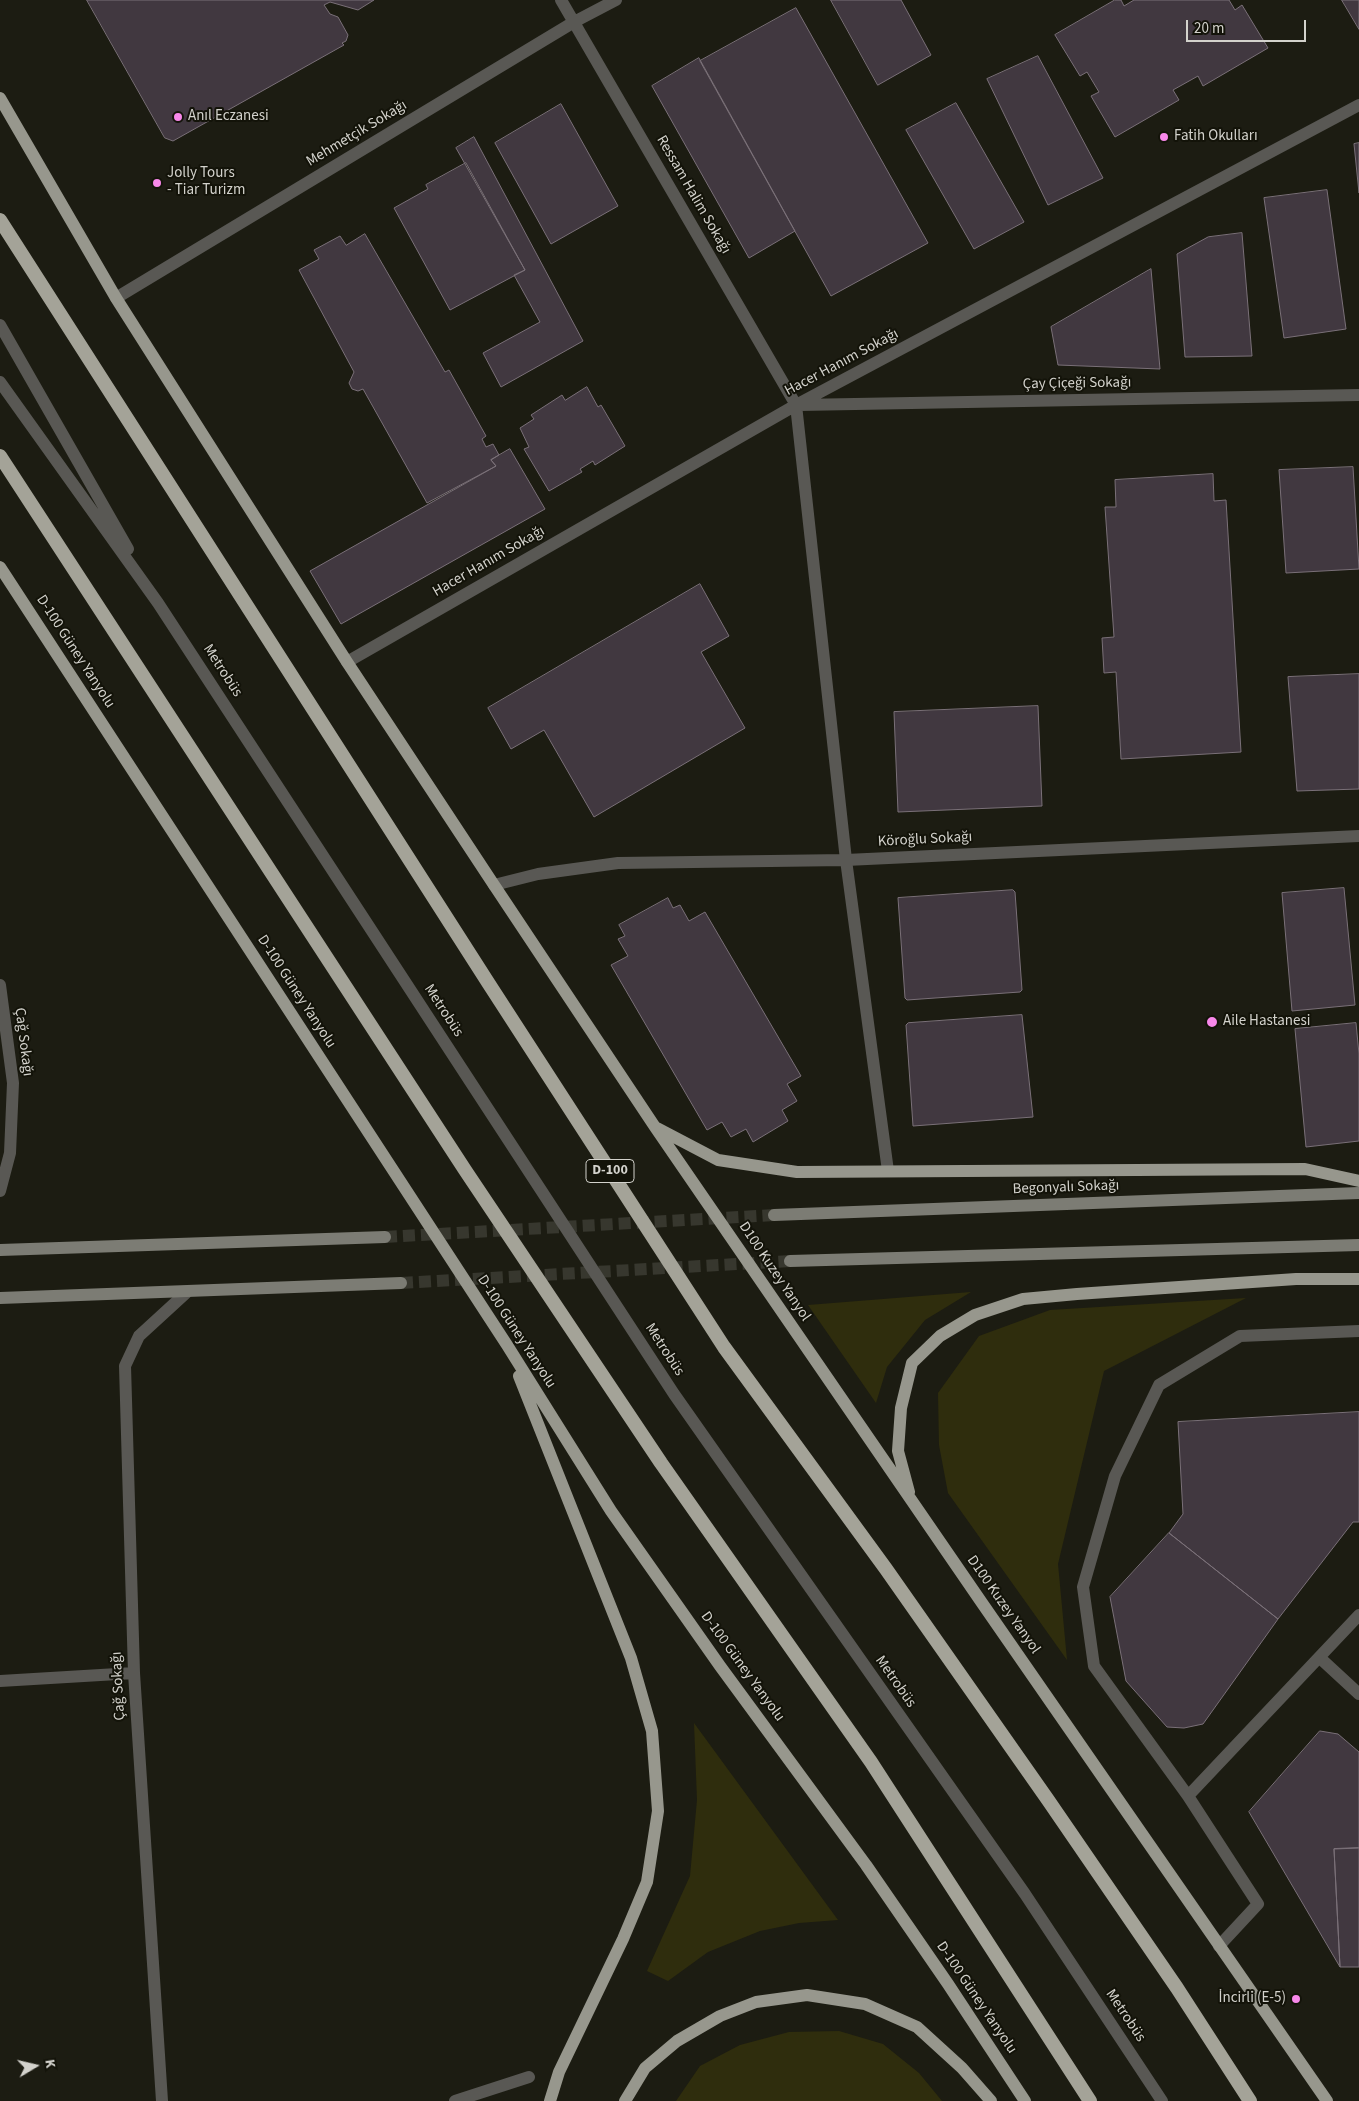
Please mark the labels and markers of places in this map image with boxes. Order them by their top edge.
place label: Anıl Eczanesi [188,108,269,126]
marker: Anıl Eczanesi [172,111,184,123]
place label: Fatih Okulları [1174,128,1258,146]
marker: Fatih Okulları [1158,131,1170,143]
place label: Jolly Tours - Tiar Turizm [167,165,245,200]
marker: Jolly Tours - Tiar Turizm [151,177,163,189]
place label: Aile Hastanesi [1223,1013,1310,1031]
marker: Aile Hastanesi [1205,1015,1219,1029]
place label: İncirli (E-5) [1218,1990,1286,2008]
marker: İncirli (E-5) [1290,1993,1302,2005]

